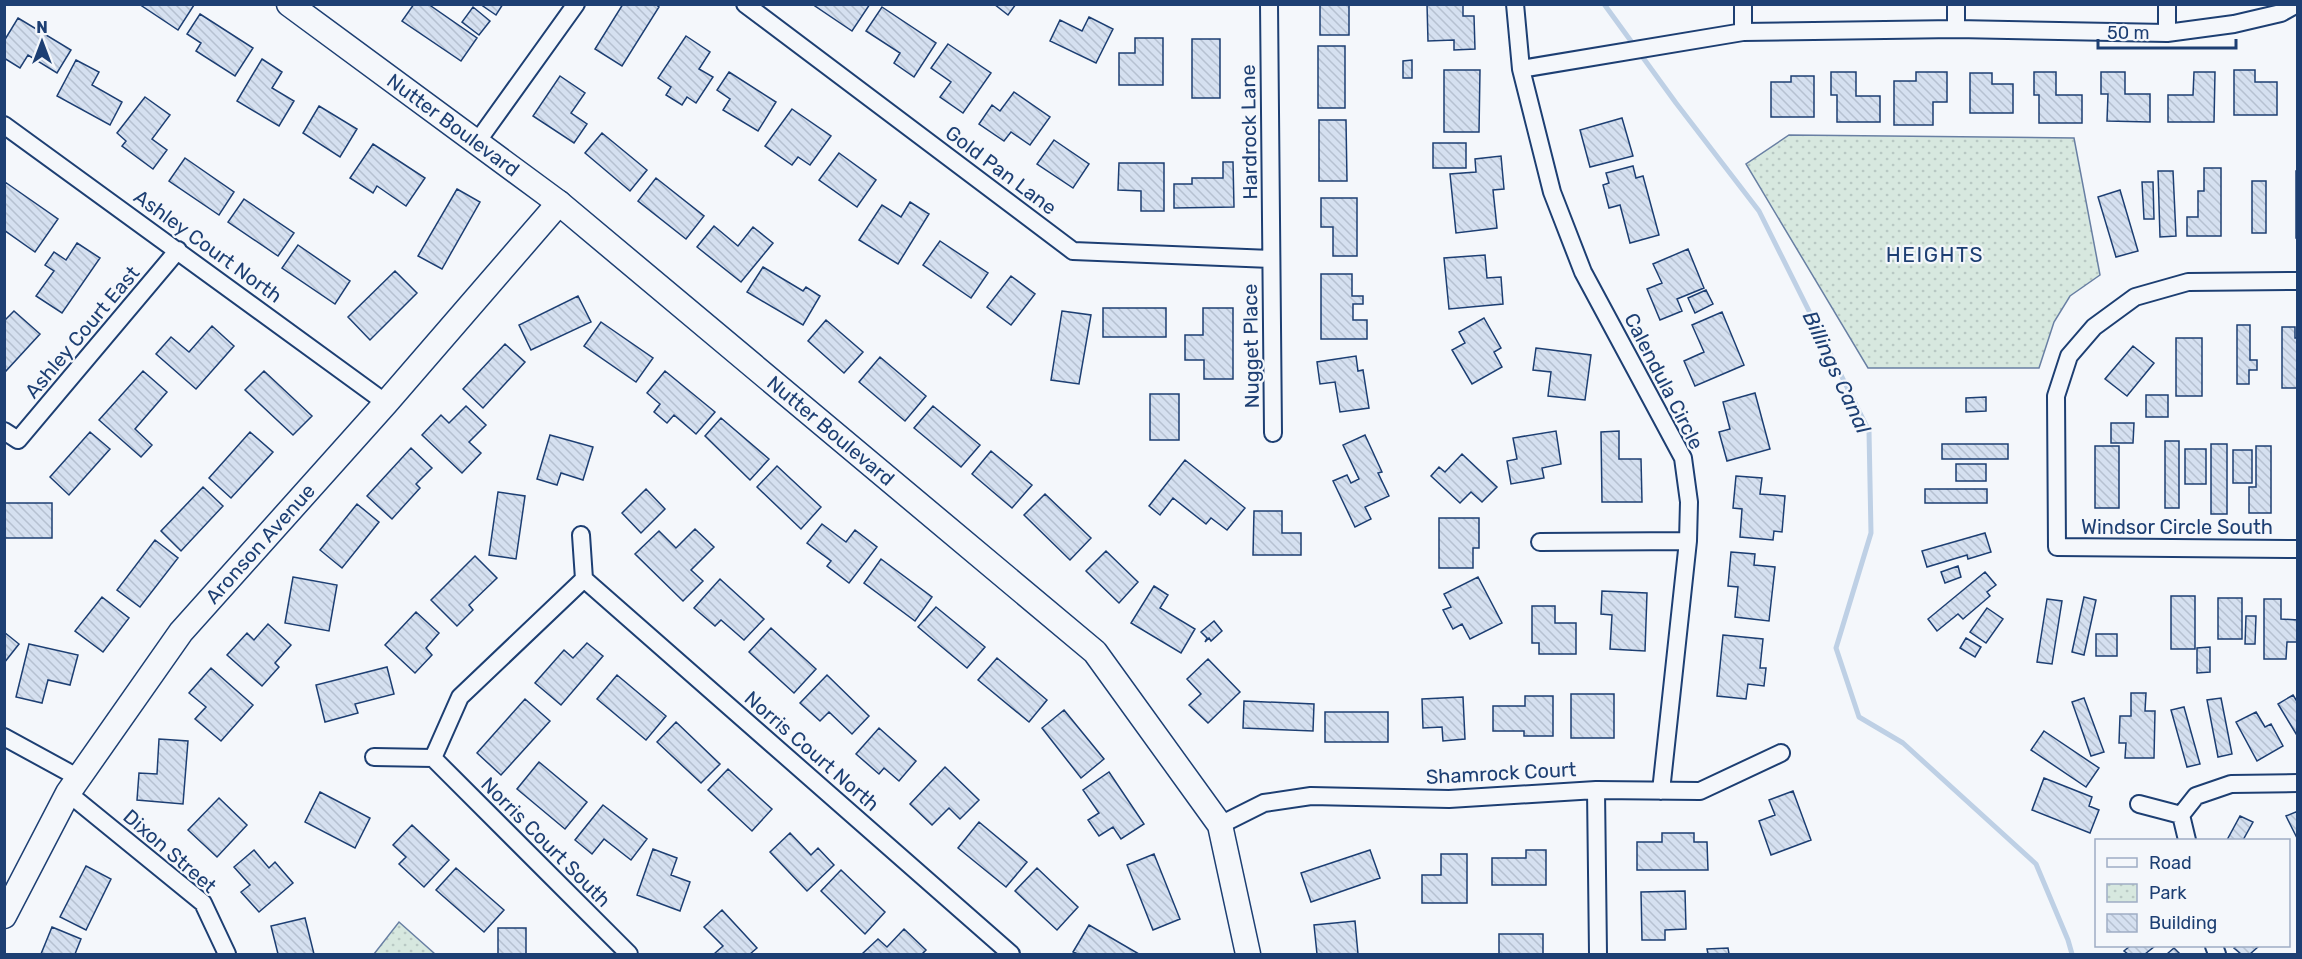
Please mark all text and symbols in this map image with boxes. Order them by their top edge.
north arrow [12,12,72,72]
scale bar [2098,12,2236,50]
text: N [36,18,48,37]
text: 50 m [2107,22,2150,44]
street label: Hardrock Lane [1236,64,1262,200]
street label: Nutter Boulevard [382,68,524,182]
street label: Gold Pan Lane [941,120,1061,220]
street label: Ashley Court North [129,184,287,308]
district label: HEIGHTS [1886,242,1984,267]
street label: Ashley Court East [20,261,144,403]
street label: Nugget Place [1238,283,1264,409]
water label: Billings Canal [1798,307,1877,438]
street label: Calendula Circle [1619,309,1709,453]
street label: Nutter Boulevard [762,371,899,491]
street label: Aronson Avenue [200,479,320,608]
street label: Windsor Circle South [2081,515,2273,539]
street label: Norris Court North [740,686,884,816]
street label: Shamrock Court [1425,757,1577,789]
street label: Norris Court South [476,772,616,912]
street label: Dixon Street [119,804,222,898]
legend [2095,839,2290,947]
text: Road [2149,852,2192,874]
text: Park [2149,882,2187,904]
text: Building [2149,912,2217,934]

